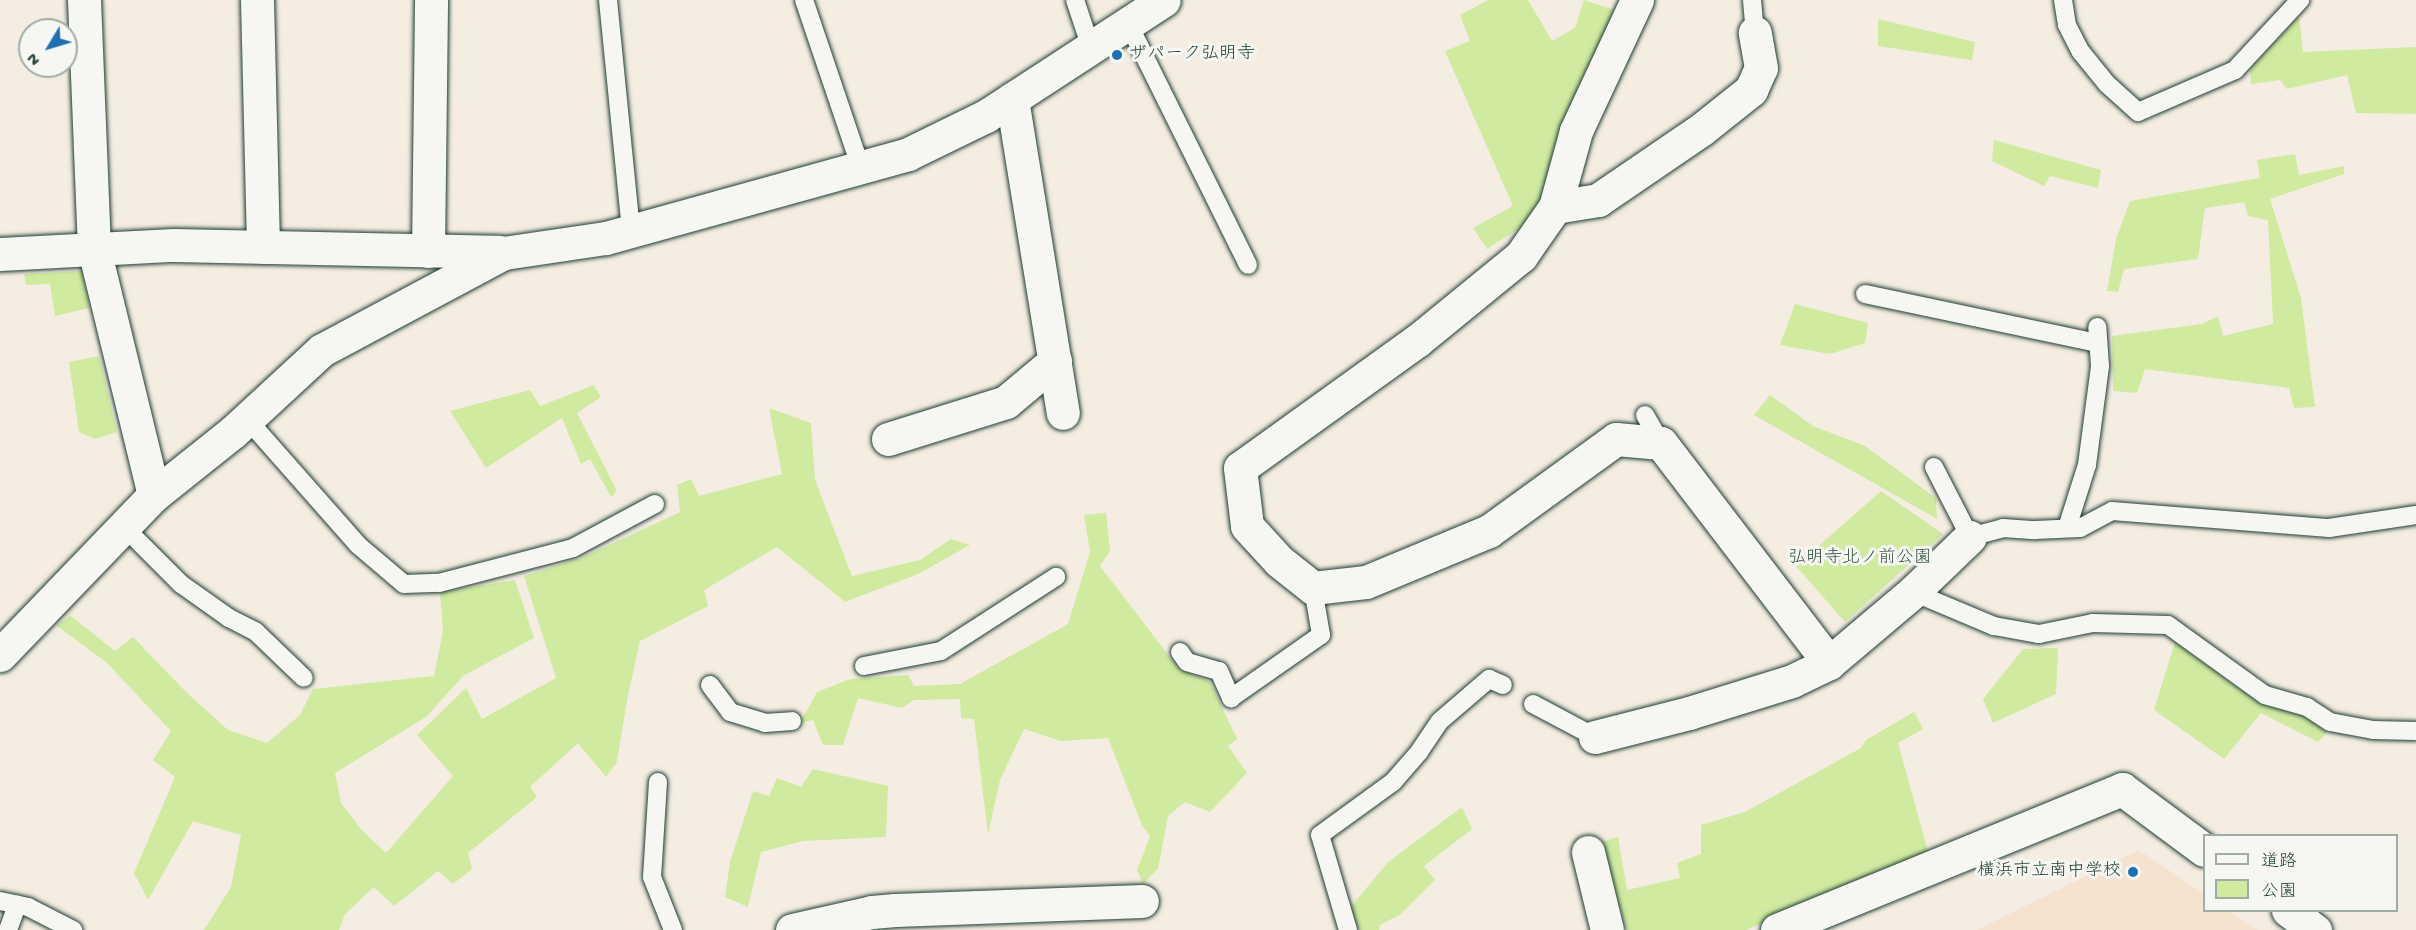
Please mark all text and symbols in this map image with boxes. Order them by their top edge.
north arrow [18,18,78,78]
place label: ザパーク弘明寺 [1129,44,1255,66]
text: N [24,48,46,68]
marker: ザパーク弘明寺 [1110,48,1124,62]
park label: 弘明寺北ノ前公園 [1788,548,1932,570]
legend [2203,834,2398,912]
text: 道路 [2261,852,2297,873]
place label: 横浜市立南中学校 [1977,861,2121,883]
marker: 横浜市立南中学校 [2126,865,2140,879]
text: 公園 [2261,882,2297,903]

